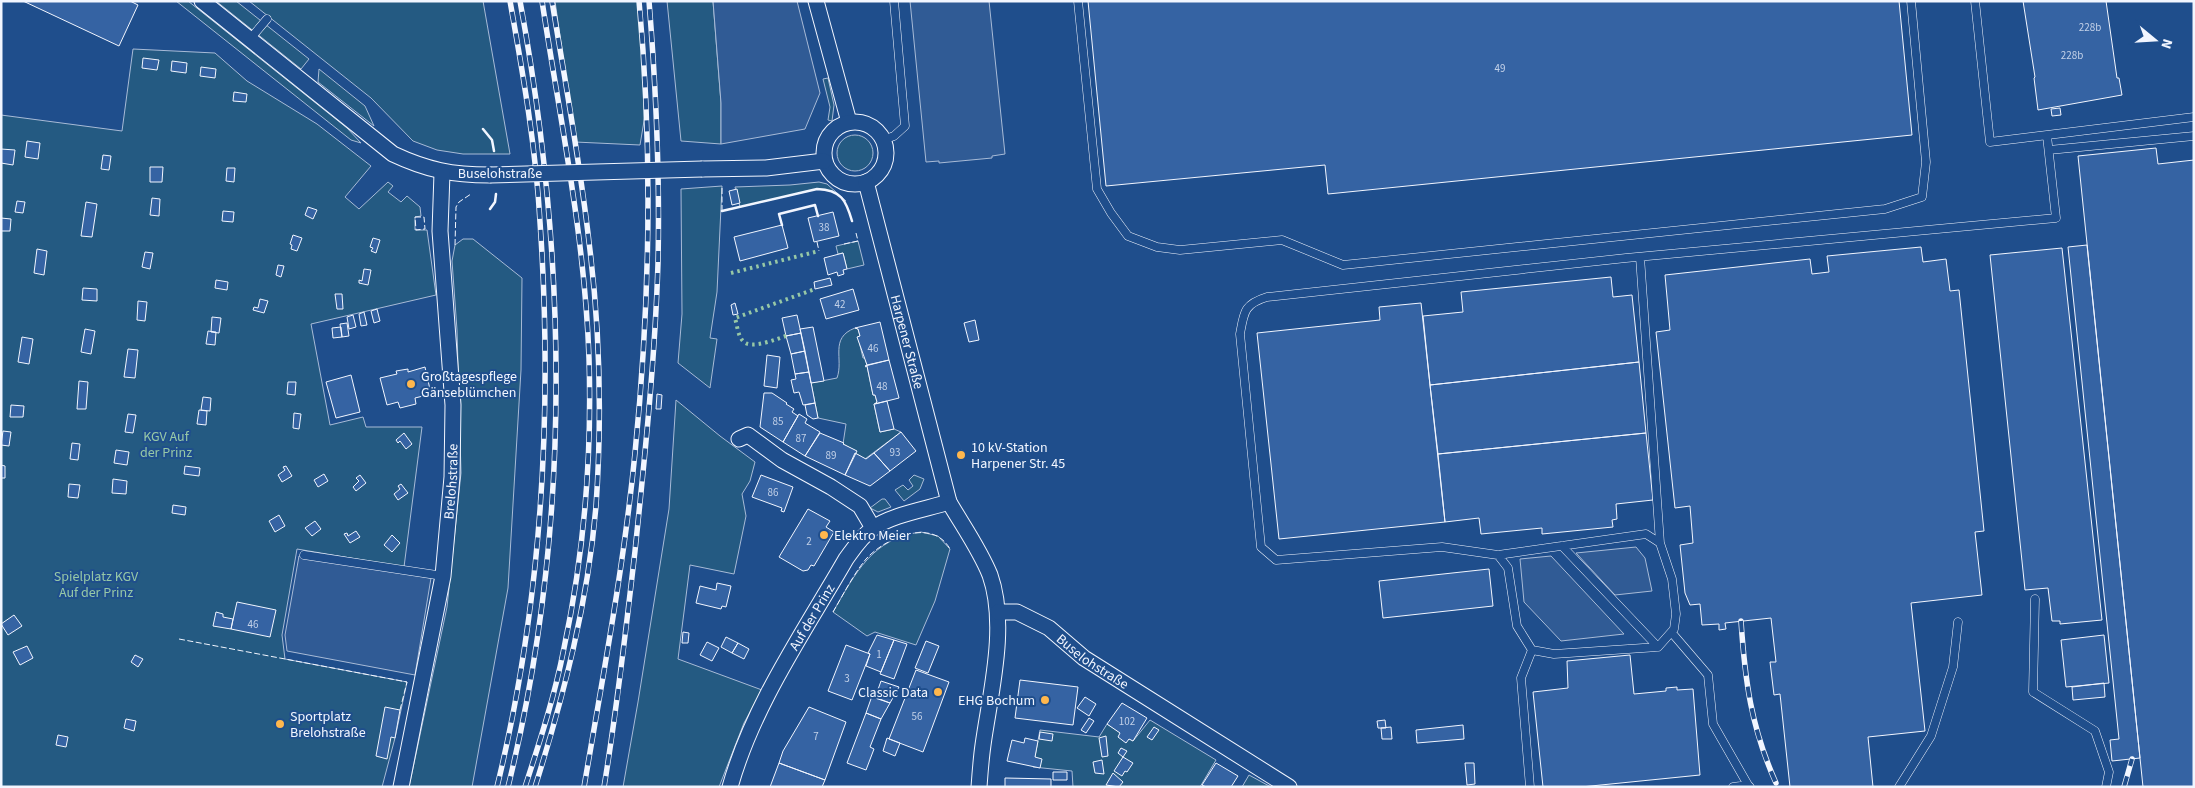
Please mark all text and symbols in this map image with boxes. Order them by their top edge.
north arrow [2130,15,2180,65]
house number: 228b [2079,20,2101,35]
text: N [2155,36,2177,51]
house number: 228b [2061,48,2083,63]
house number: 49 [1495,61,1505,76]
street label: Buselohstraße [458,164,542,184]
house number: 38 [819,220,830,235]
street label: Harpener Straße [885,293,928,391]
house number: 42 [835,297,845,312]
house number: 46 [868,341,879,356]
place label: Großtagespflege Gänseblümchen [421,367,517,403]
marker: Großtagespflege Gänseblümchen [405,378,417,390]
house number: 48 [877,379,888,394]
house number: 85 [773,414,783,429]
park label: KGV Auf der Prinz [140,427,192,463]
house number: 87 [796,431,806,446]
place label: 10 kV-Station Harpener Str. 45 [971,438,1065,474]
street label: Brelohstraße [439,444,463,520]
house number: 93 [890,445,900,460]
house number: 89 [826,448,836,463]
marker: 10 kV-Station Harpener Str. 45 [955,449,967,461]
house number: 86 [768,485,779,500]
place label: Elektro Meier [834,526,911,546]
marker: Elektro Meier [818,529,830,541]
house number: 2 [806,534,812,549]
park label: Spielplatz KGV Auf der Prinz [54,567,139,603]
street label: Auf der Prinz [785,580,840,655]
house number: 46 [248,617,259,632]
street label: Buselohstraße [1052,630,1132,695]
house number: 1 [876,647,882,662]
house number: 3 [844,671,850,686]
place label: Classic Data [858,683,928,703]
marker: Classic Data [932,686,944,698]
place label: EHG Bochum [958,691,1035,711]
marker: EHG Bochum [1039,694,1051,706]
place label: Sportplatz Brelohstraße [290,707,366,743]
house number: 56 [912,709,923,724]
house number: 102 [1119,714,1135,729]
marker: Sportplatz Brelohstraße [274,718,286,730]
house number: 7 [813,729,819,744]

